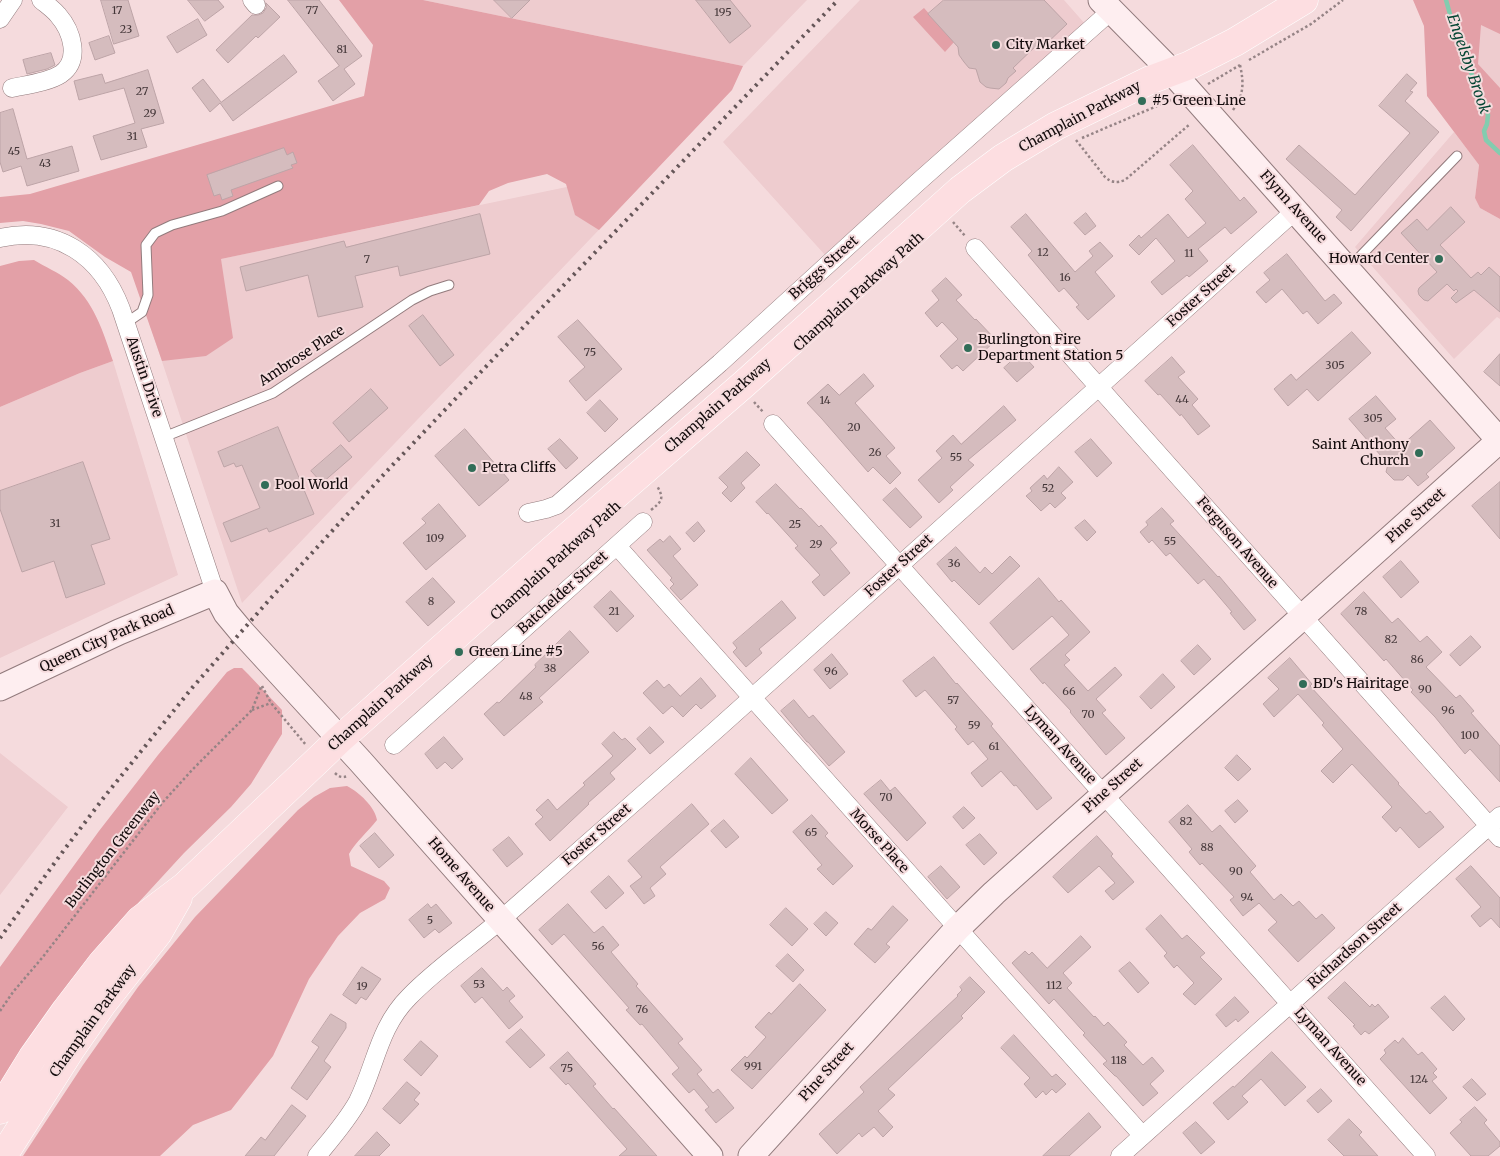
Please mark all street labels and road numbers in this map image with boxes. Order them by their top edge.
street label: Champlain Parkway [1016,78,1144,156]
street label: Flynn Avenue [1256,167,1330,247]
street label: Champlain Parkway Path [790,229,928,355]
street label: Briggs Street [786,233,862,303]
street label: Foster Street [1164,261,1238,331]
street label: Ambrose Place [256,322,348,390]
street label: Austin Drive [122,334,166,420]
street label: Champlain Parkway [661,355,775,457]
street label: Pine Street [1383,485,1449,547]
street label: Ferguson Avenue [1193,494,1281,592]
street label: Champlain Parkway Path [487,498,625,624]
street label: Foster Street [862,531,936,601]
street label: Batchelder Street [514,548,612,638]
street label: Queen City Park Road [37,602,177,676]
street label: Champlain Parkway [325,651,437,755]
street label: Lyman Avenue [1021,703,1099,787]
street label: Pine Street [1080,755,1146,817]
street label: Burlington Greenway [62,788,164,912]
street label: Foster Street [559,801,635,869]
street label: Morse Place [846,805,912,877]
street label: Home Avenue [424,834,498,916]
street label: Richardson Street [1305,900,1405,992]
street label: Champlain Parkway [46,961,140,1081]
street label: Lyman Avenue [1291,1005,1369,1089]
street label: Pine Street [796,1039,858,1105]

